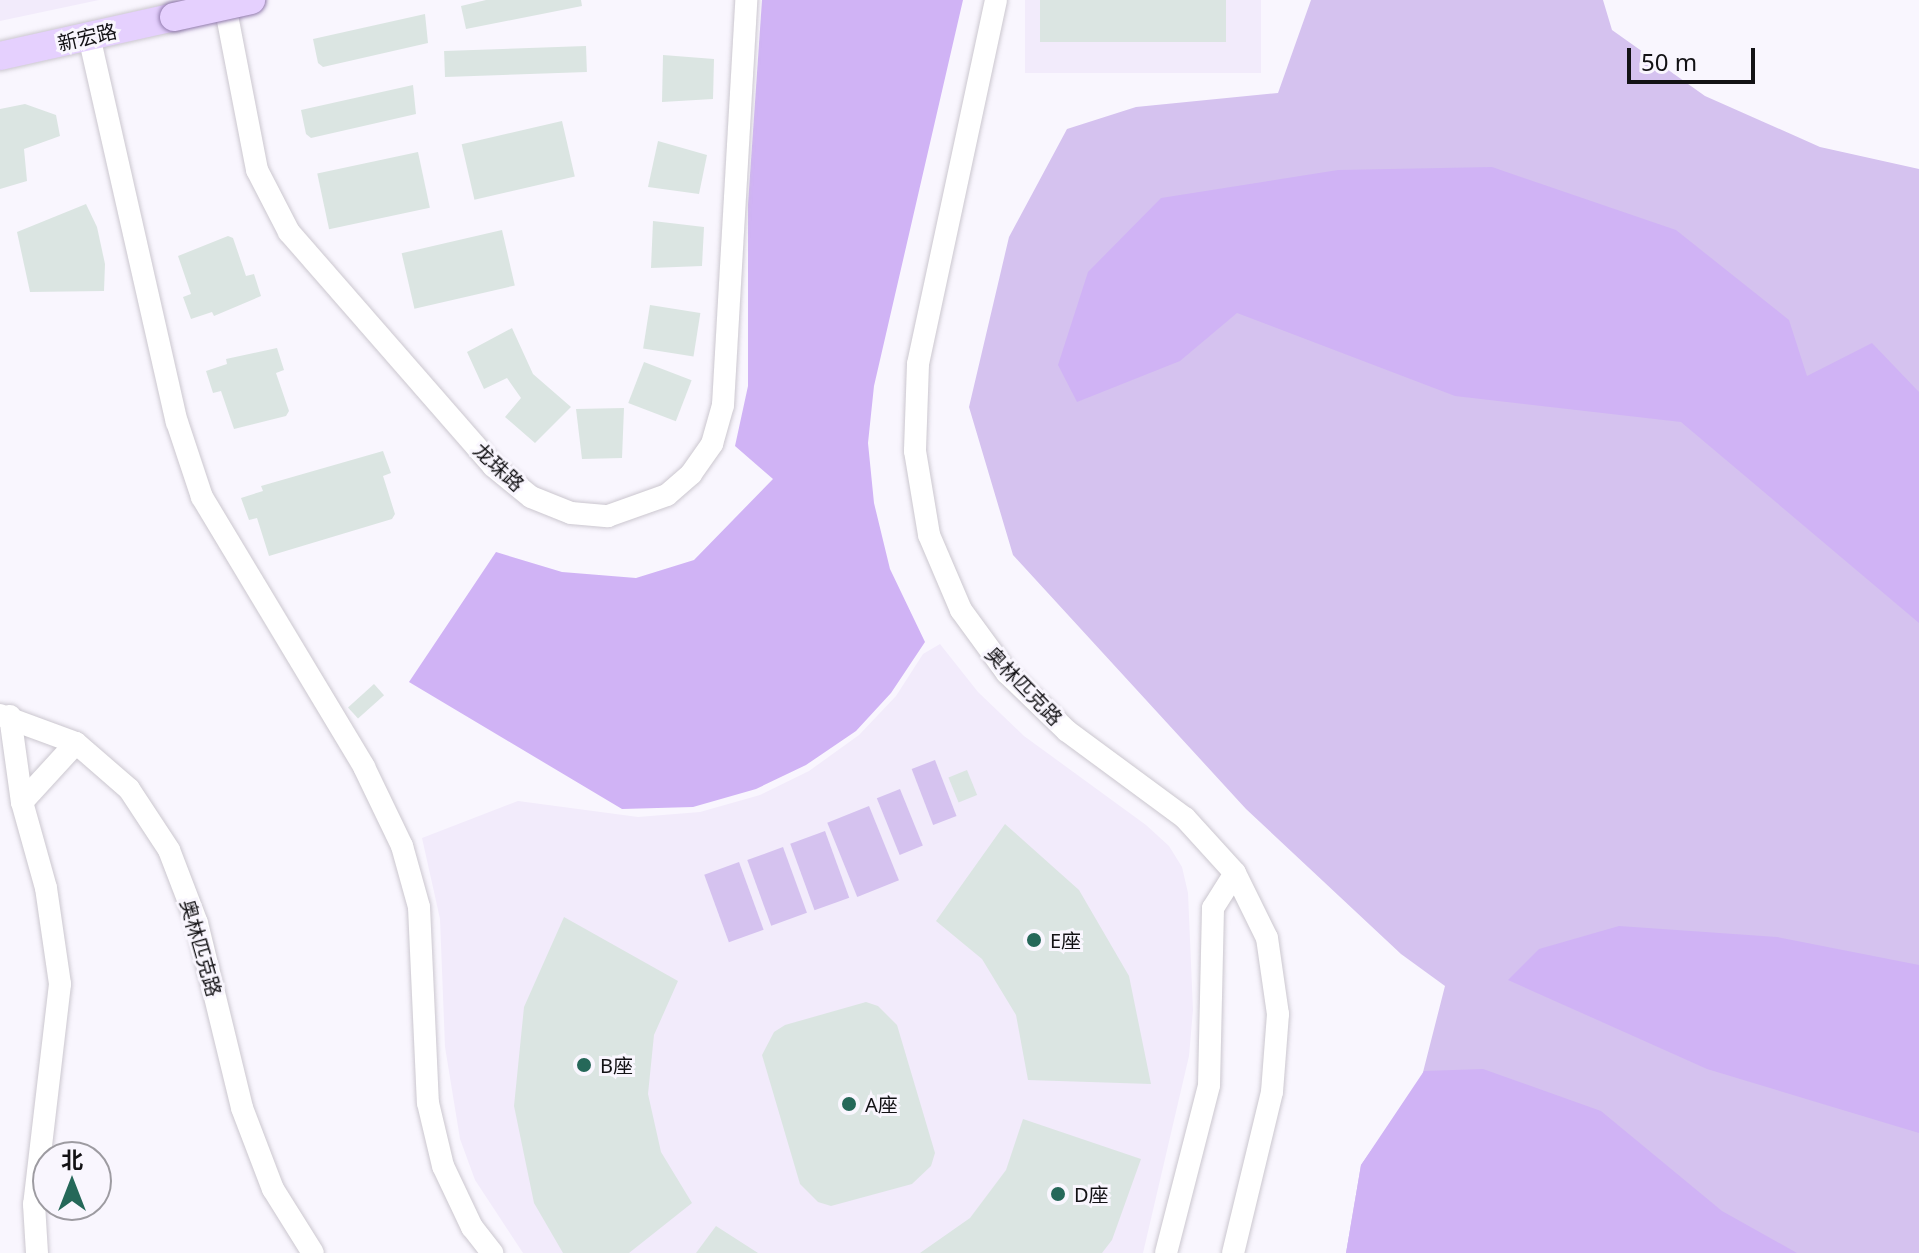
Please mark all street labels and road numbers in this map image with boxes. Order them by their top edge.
street label: 新宏路 [55,19,119,55]
street label: 龙珠路 [469,438,529,496]
street label: 奥林匹克路 [981,642,1067,730]
street label: 奥林匹克路 [176,897,226,999]

